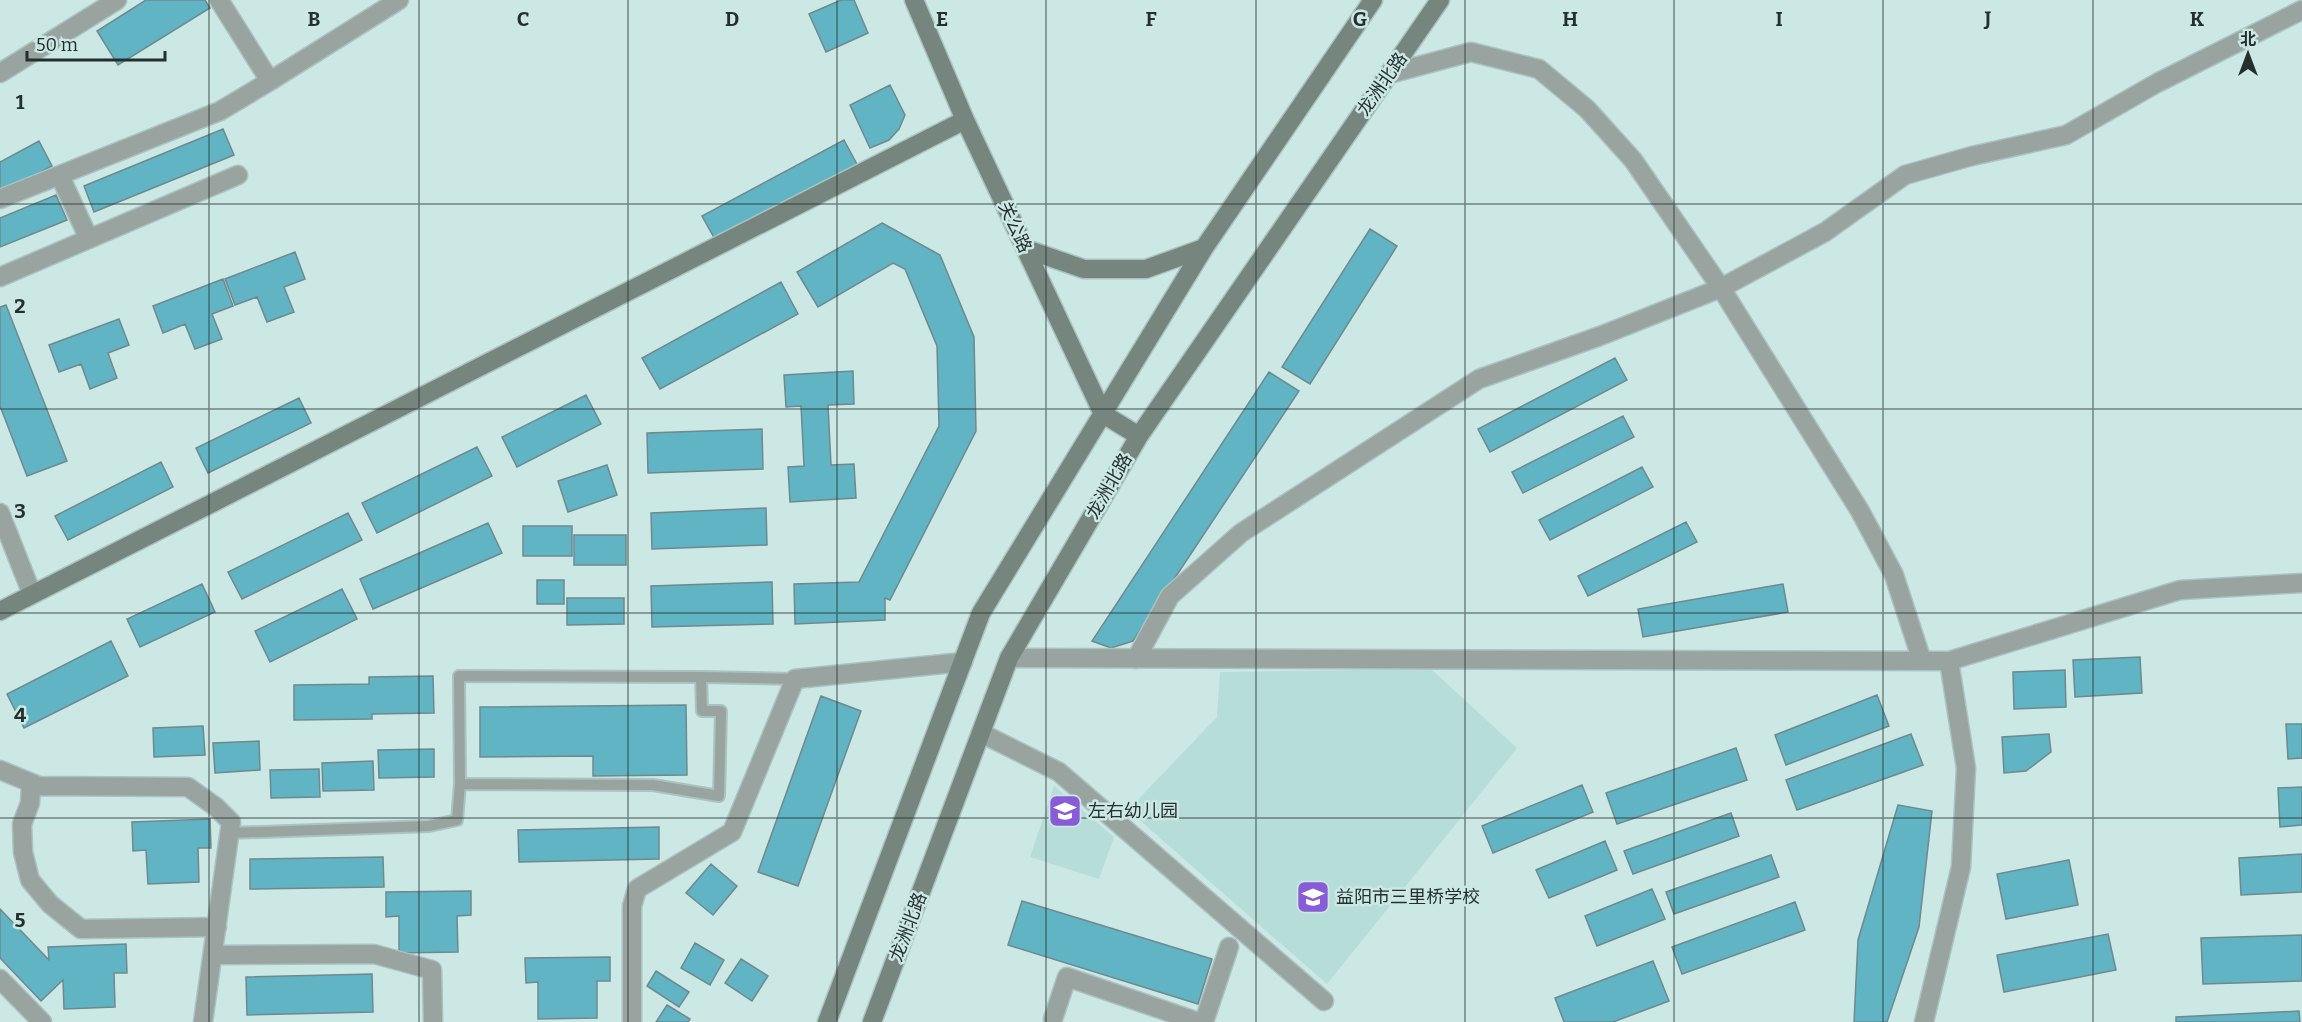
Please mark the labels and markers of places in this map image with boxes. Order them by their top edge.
school or university icon: 左右幼儿园 [1047,793,1083,829]
place label: 左右幼儿园 [1088,800,1178,822]
school or university icon: 益阳市三里桥学校 [1295,879,1331,915]
place label: 益阳市三里桥学校 [1336,886,1480,908]

